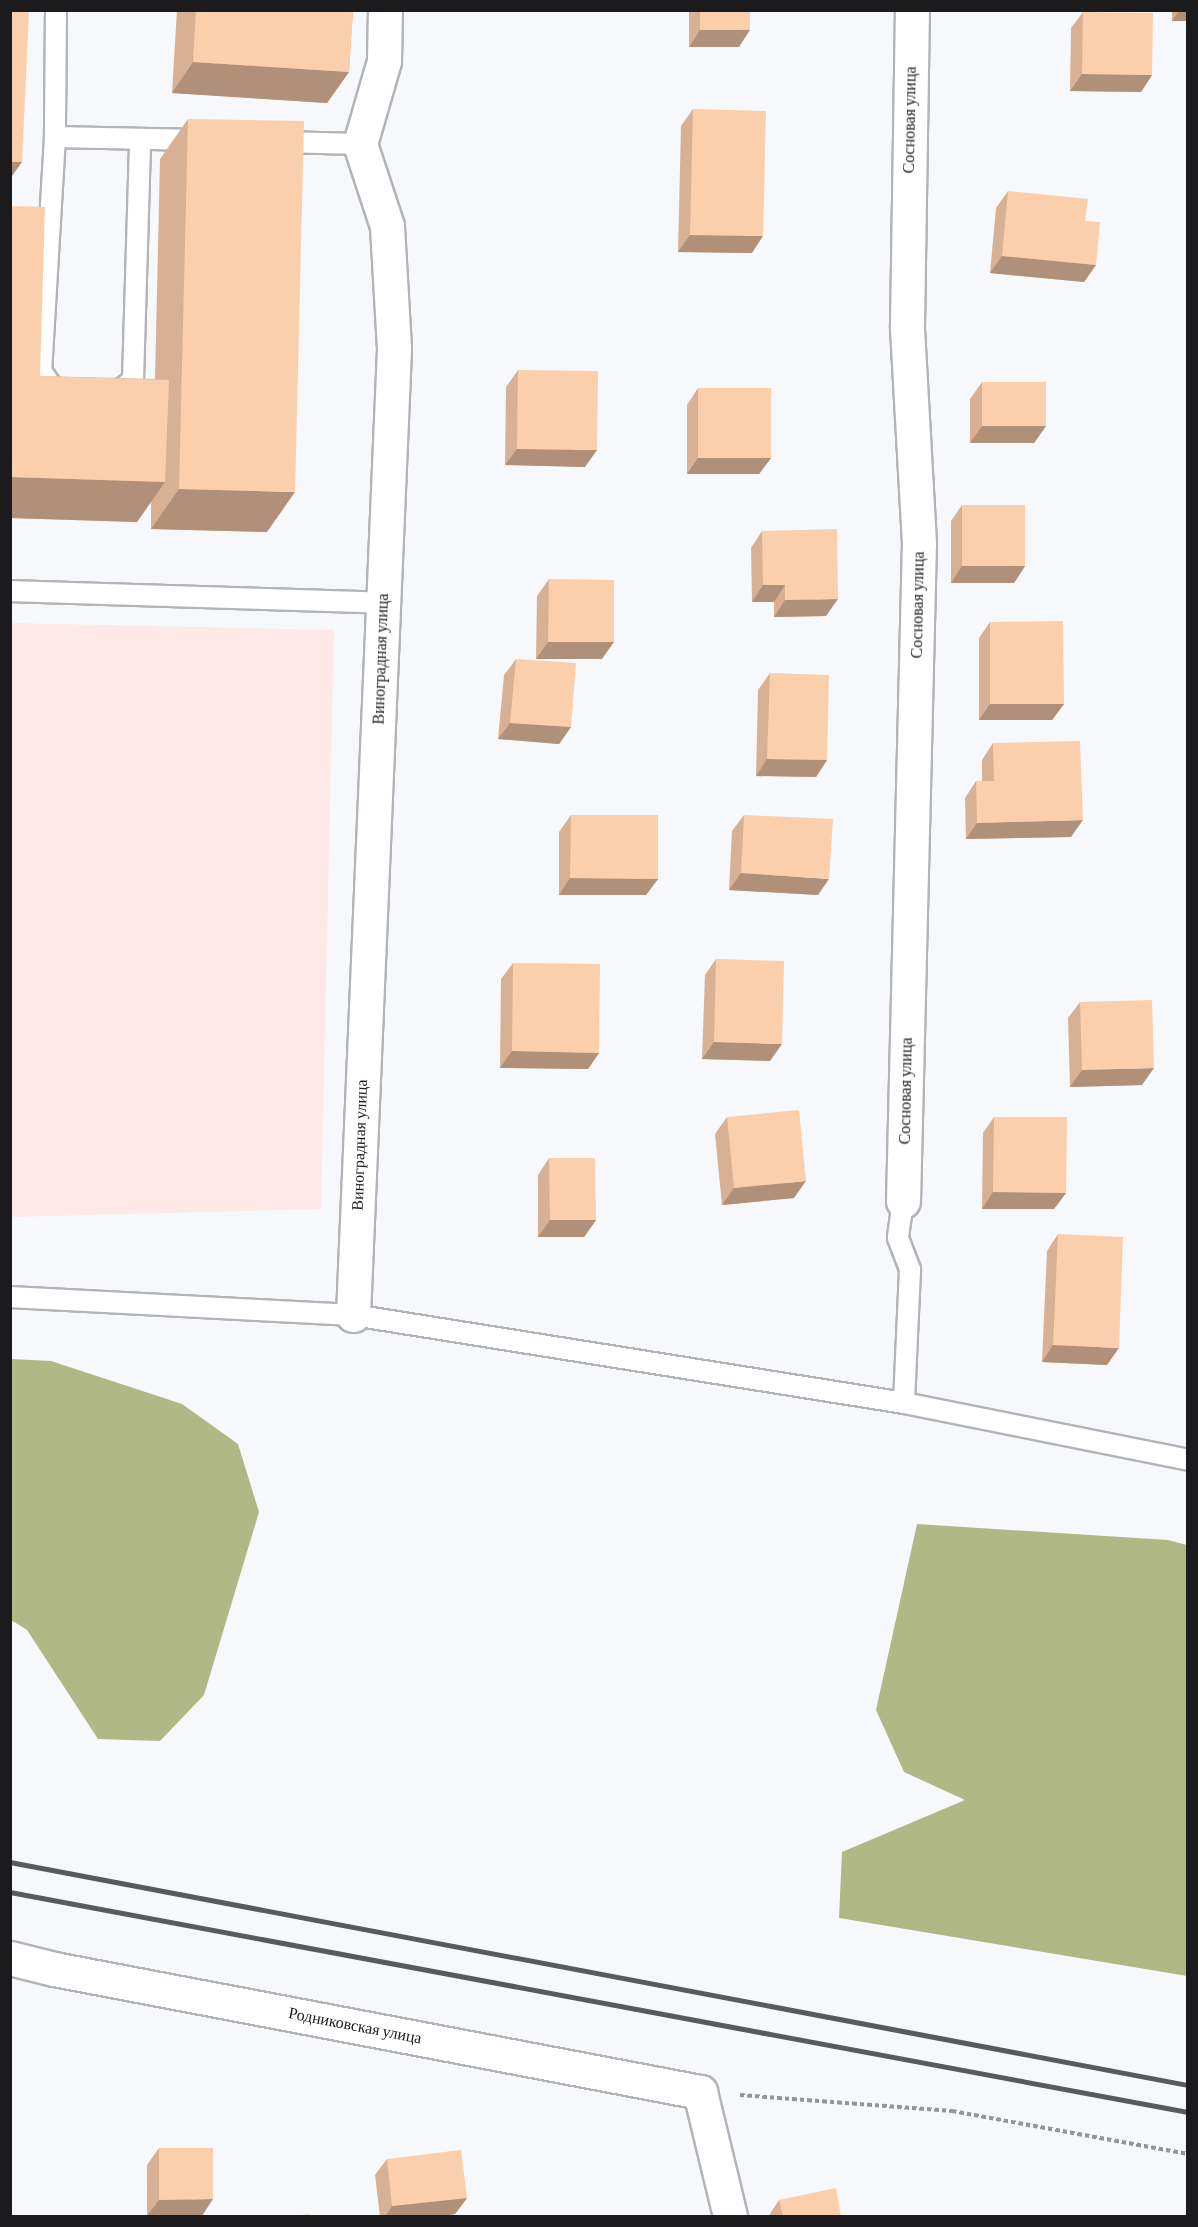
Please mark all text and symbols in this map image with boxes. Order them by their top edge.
street label: Сосновая улица [899,66,921,174]
street label: Сосновая улица [907,551,929,659]
street label: Виноградная улица [369,593,393,725]
street label: Сосновая улица [895,1037,917,1145]
street label: Виноградная улица [348,1079,372,1211]
street label: Родниковская улица [287,2004,423,2048]

